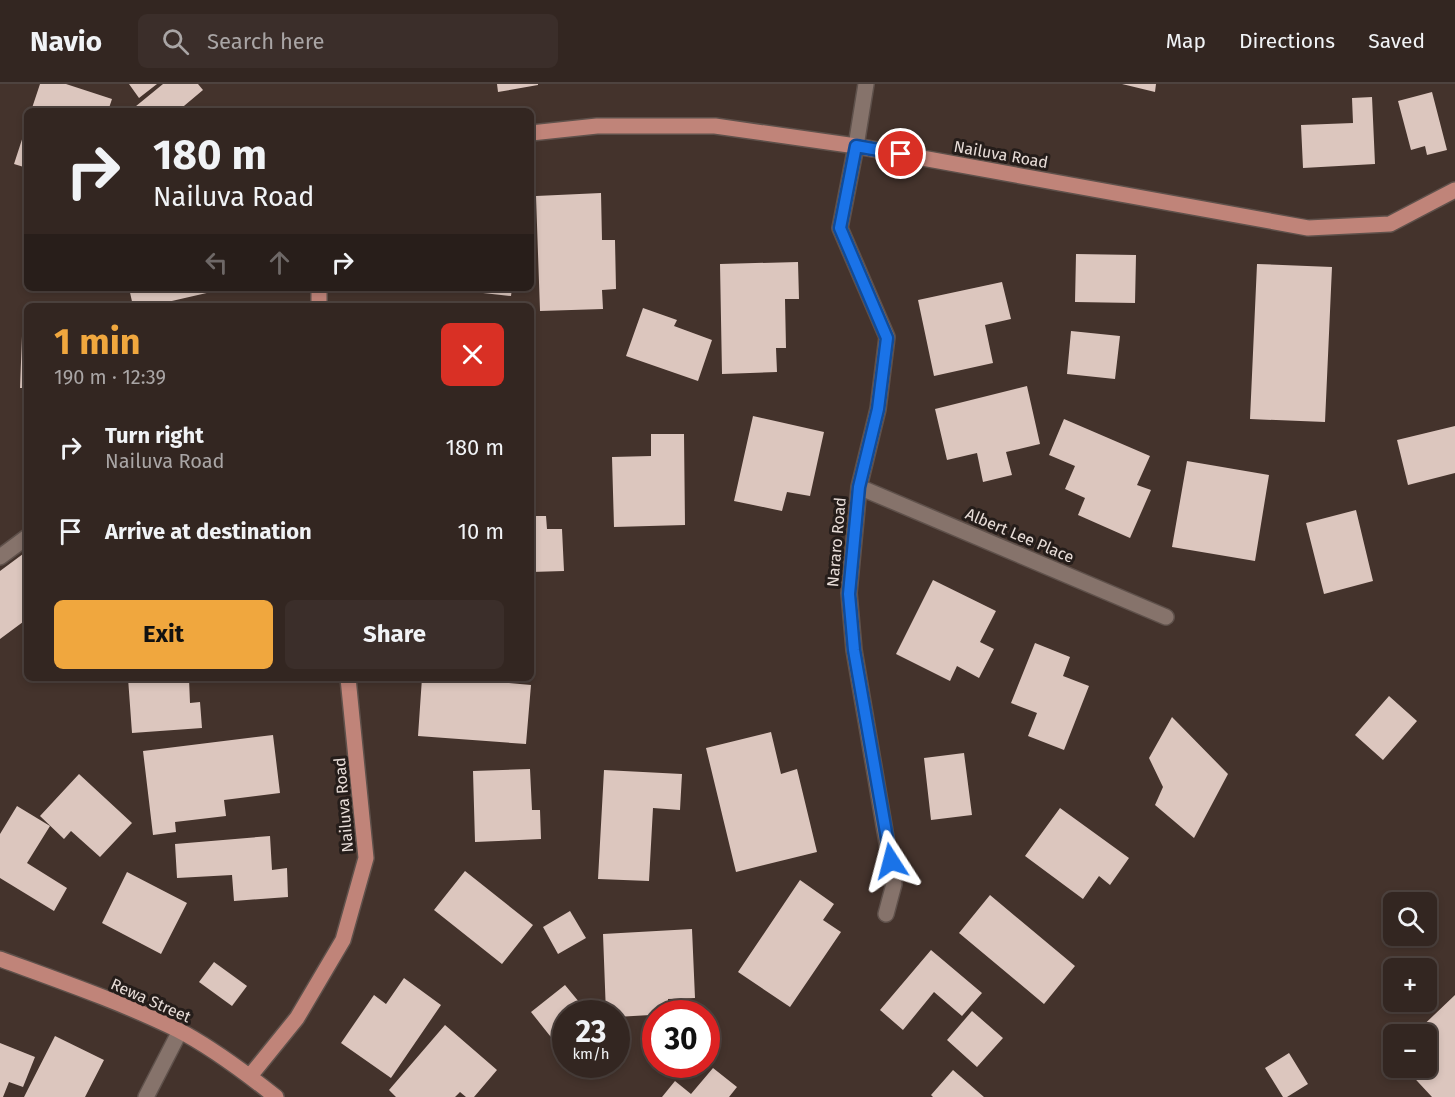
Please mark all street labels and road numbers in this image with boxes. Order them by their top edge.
street label: Nailuva Road [952,137,1050,172]
street label: Nararo Road [823,496,850,588]
street label: Albert Lee Place [963,504,1077,567]
street label: Nailuva Road [330,757,357,853]
street label: Rewa Street [108,974,194,1027]

